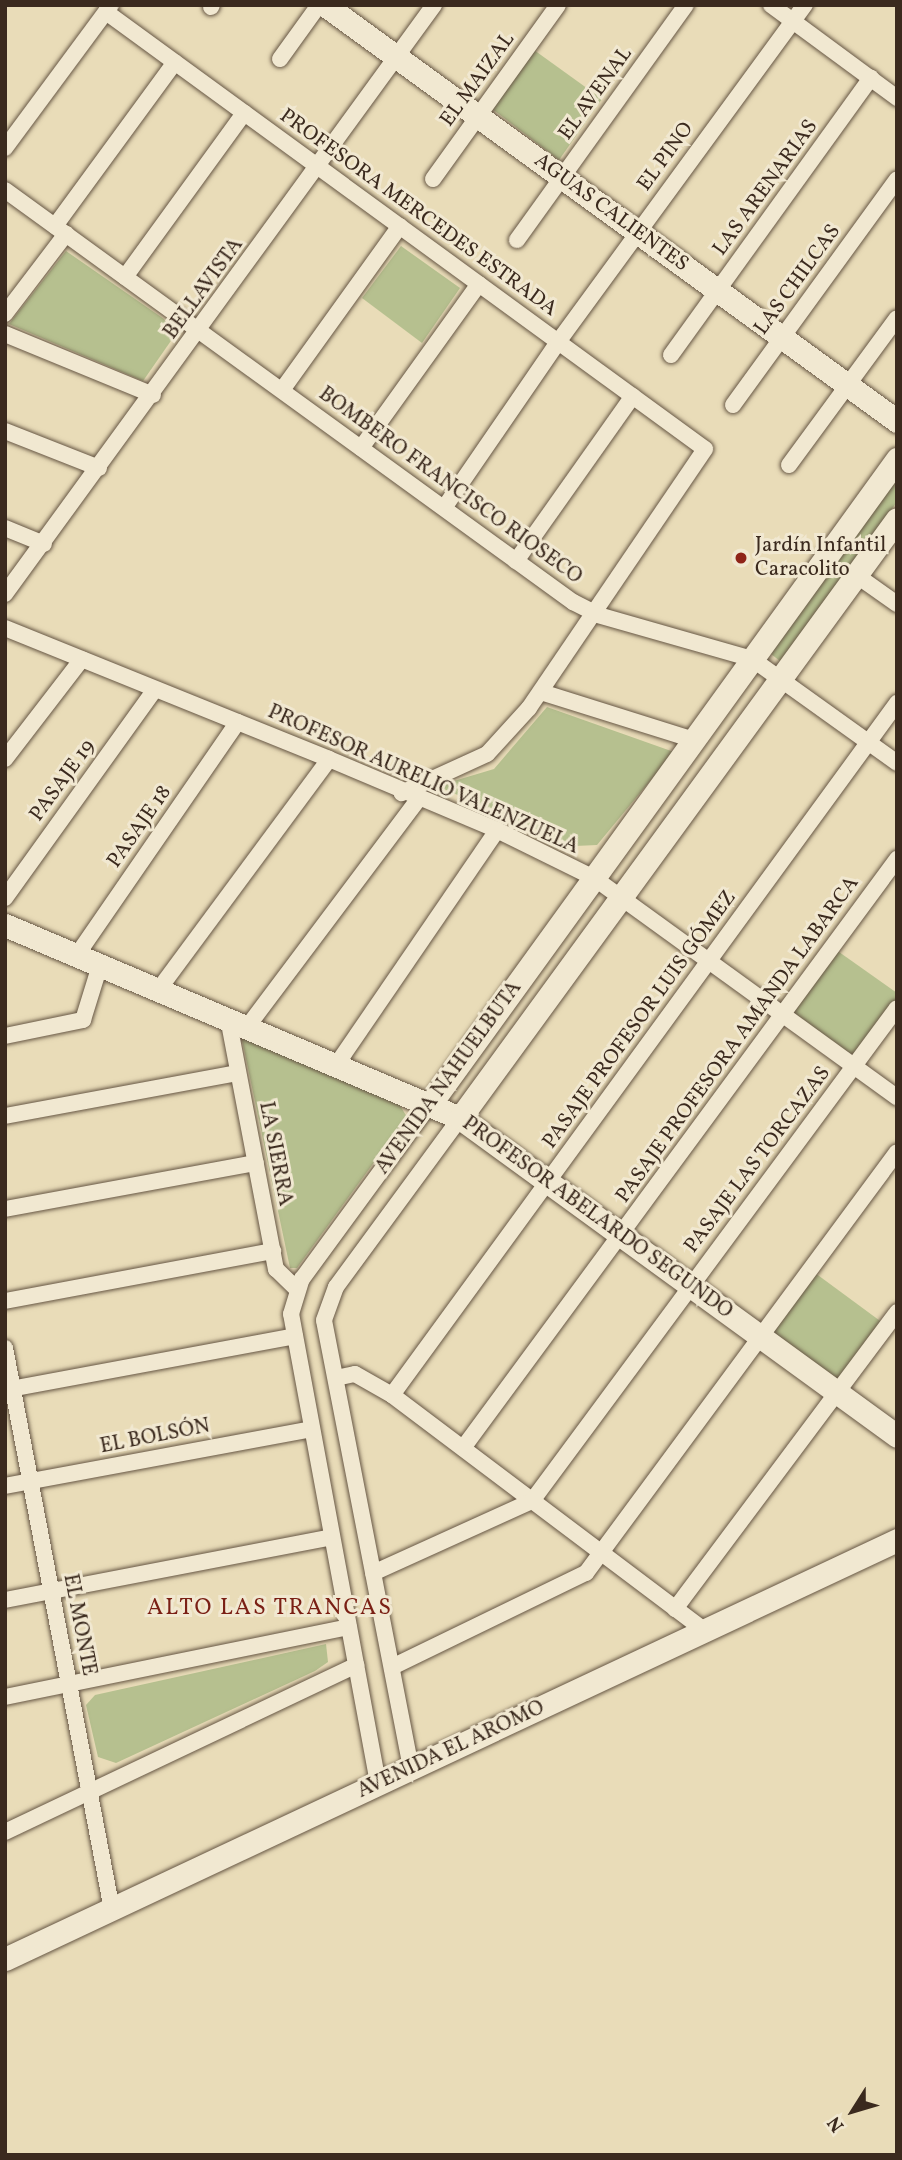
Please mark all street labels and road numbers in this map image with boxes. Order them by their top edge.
street label: EL MAIZAL [435,28,521,132]
street label: EL AVENAL [554,43,638,145]
street label: PROFESORA MERCEDES ESTRADA [274,104,562,322]
street label: LAS ARENARIAS [708,115,824,261]
street label: EL PINO [633,118,699,196]
street label: AGUAS CALIENTES [529,148,693,278]
street label: LAS CHILCAS [749,220,847,340]
street label: BELLAVISTA [159,233,249,345]
street label: BOMBERO FRANCISCO RIOSECO [313,382,587,590]
street label: PROFESOR AURELIO VALENZUELA [263,700,583,860]
street label: PASAJE 19 [25,735,101,827]
street label: PASAJE 18 [102,781,178,873]
street label: PASAJE PROFESORA AMANDA LABARCA [611,872,865,1208]
street label: PASAJE PROFESOR LUIS GÓMEZ [538,886,742,1154]
street label: AVENIDA NAHUELBUTA [370,976,528,1180]
street label: PASAJE LAS TORCAZAS [679,1061,837,1259]
street label: LA SIERRA [253,1100,297,1208]
street label: PROFESOR ABELARDO SEGUNDO [457,1111,737,1325]
street label: EL BOLSÓN [98,1414,212,1460]
street label: EL MONTE [57,1572,101,1678]
street label: AVENIDA EL AROMO [353,1696,549,1804]

